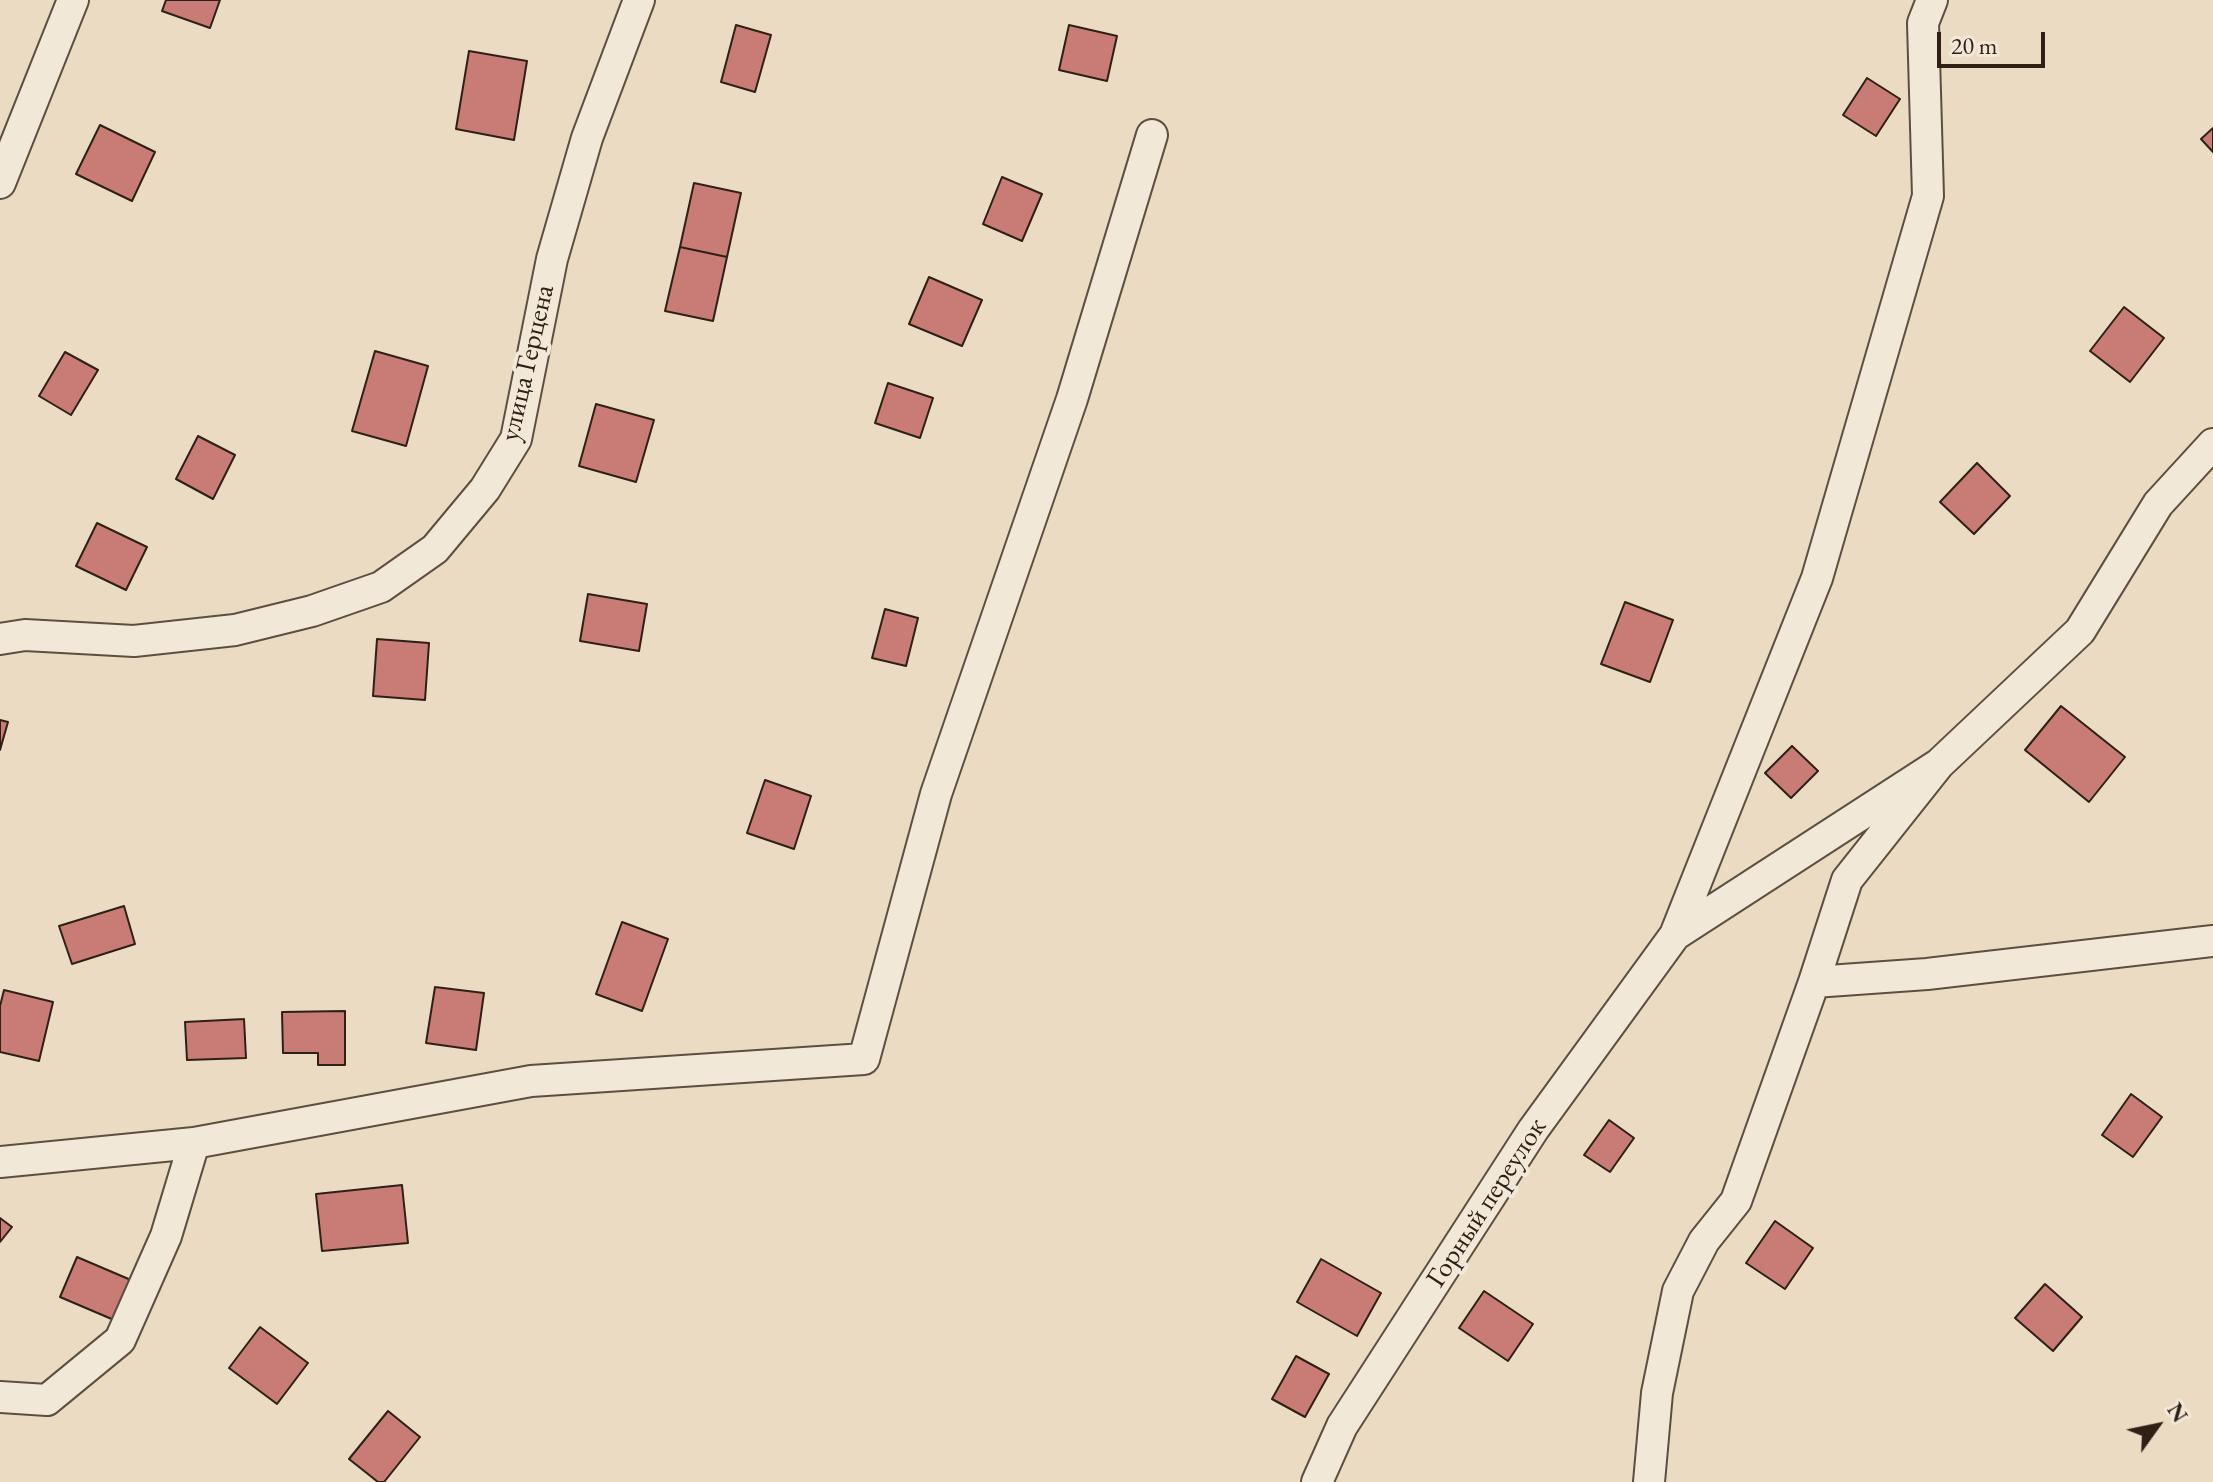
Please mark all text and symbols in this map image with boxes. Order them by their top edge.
scale bar [1941,16,2049,66]
text: 20 m [1951,30,1998,61]
street label: улица Герцена [494,282,562,444]
street label: Горный переулок [1420,1112,1554,1294]
north arrow [2117,1386,2197,1466]
text: N [2161,1397,2195,1428]

